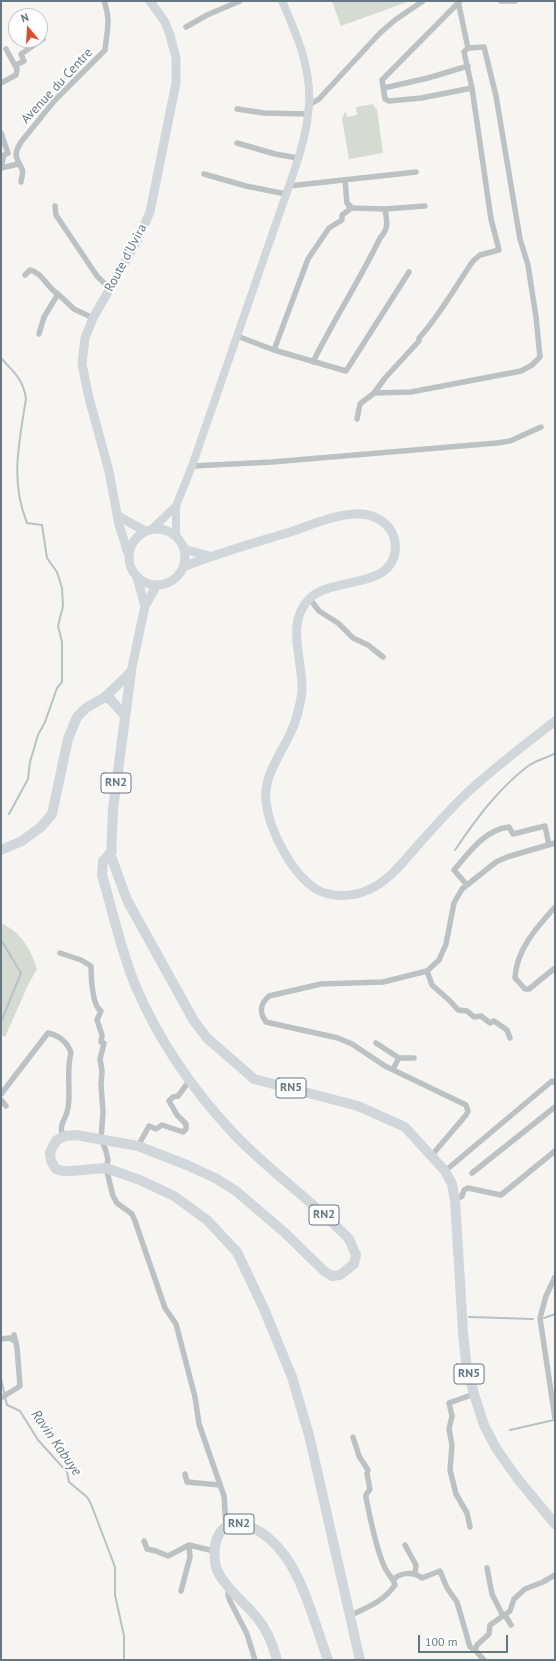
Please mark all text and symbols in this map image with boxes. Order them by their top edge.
north arrow [8,8,48,48]
text: N [19,10,30,25]
street label: Avenue du Centre [18,45,96,127]
street label: Route d'Uvira [102,222,150,294]
road number: RN2 [101,773,131,793]
road number: RN5 [276,1078,306,1098]
road number: RN2 [309,1205,339,1225]
road number: RN5 [454,1364,484,1384]
water label: Ravin Kabuye [27,1407,85,1479]
road number: RN2 [224,1514,254,1534]
scale bar [420,1627,510,1653]
text: 100 m [425,1634,458,1649]

